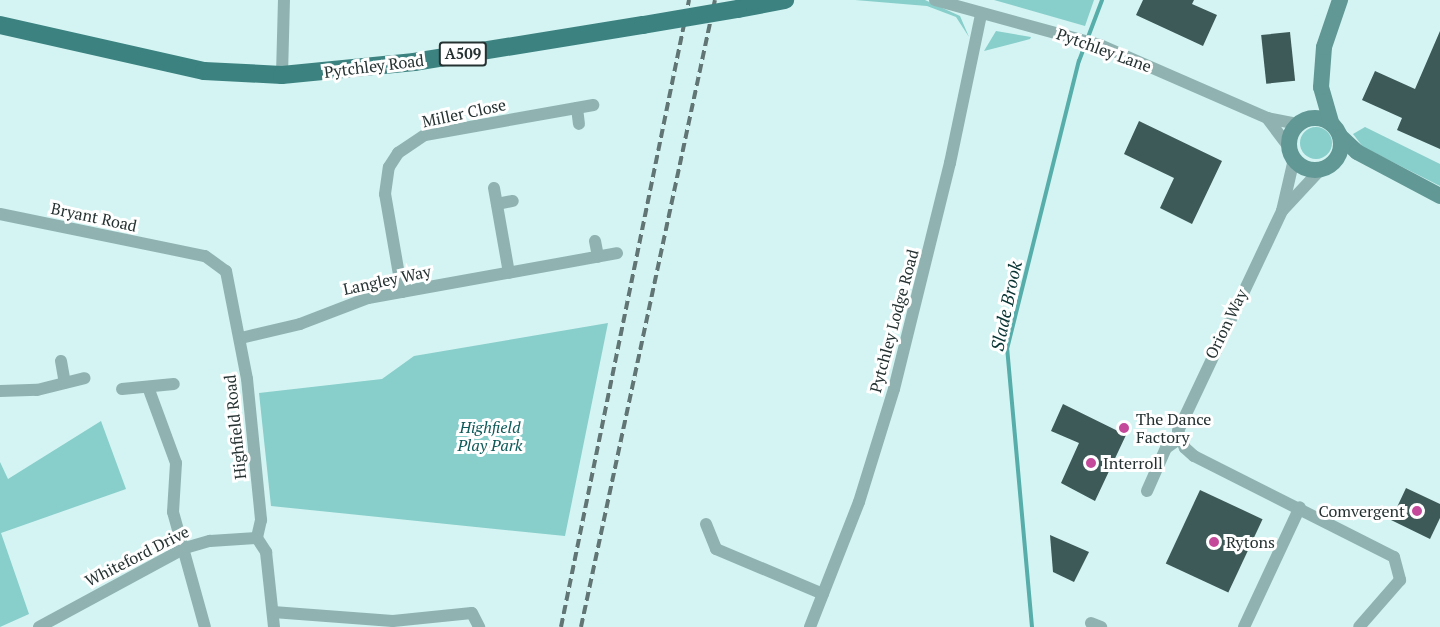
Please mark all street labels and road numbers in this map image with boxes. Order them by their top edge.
street label: Pytchley Lane [1054,24,1154,76]
road number: A509 [438,42,488,66]
street label: Pytchley Road [323,50,425,82]
street label: Miller Close [420,95,508,131]
street label: Bryant Road [49,199,139,235]
street label: Pytchley Lodge Road [866,247,922,395]
street label: Langley Way [341,261,433,299]
street label: Orion Way [1201,286,1251,362]
street label: Highfield Road [220,374,250,480]
street label: Whiteford Drive [82,522,192,590]

